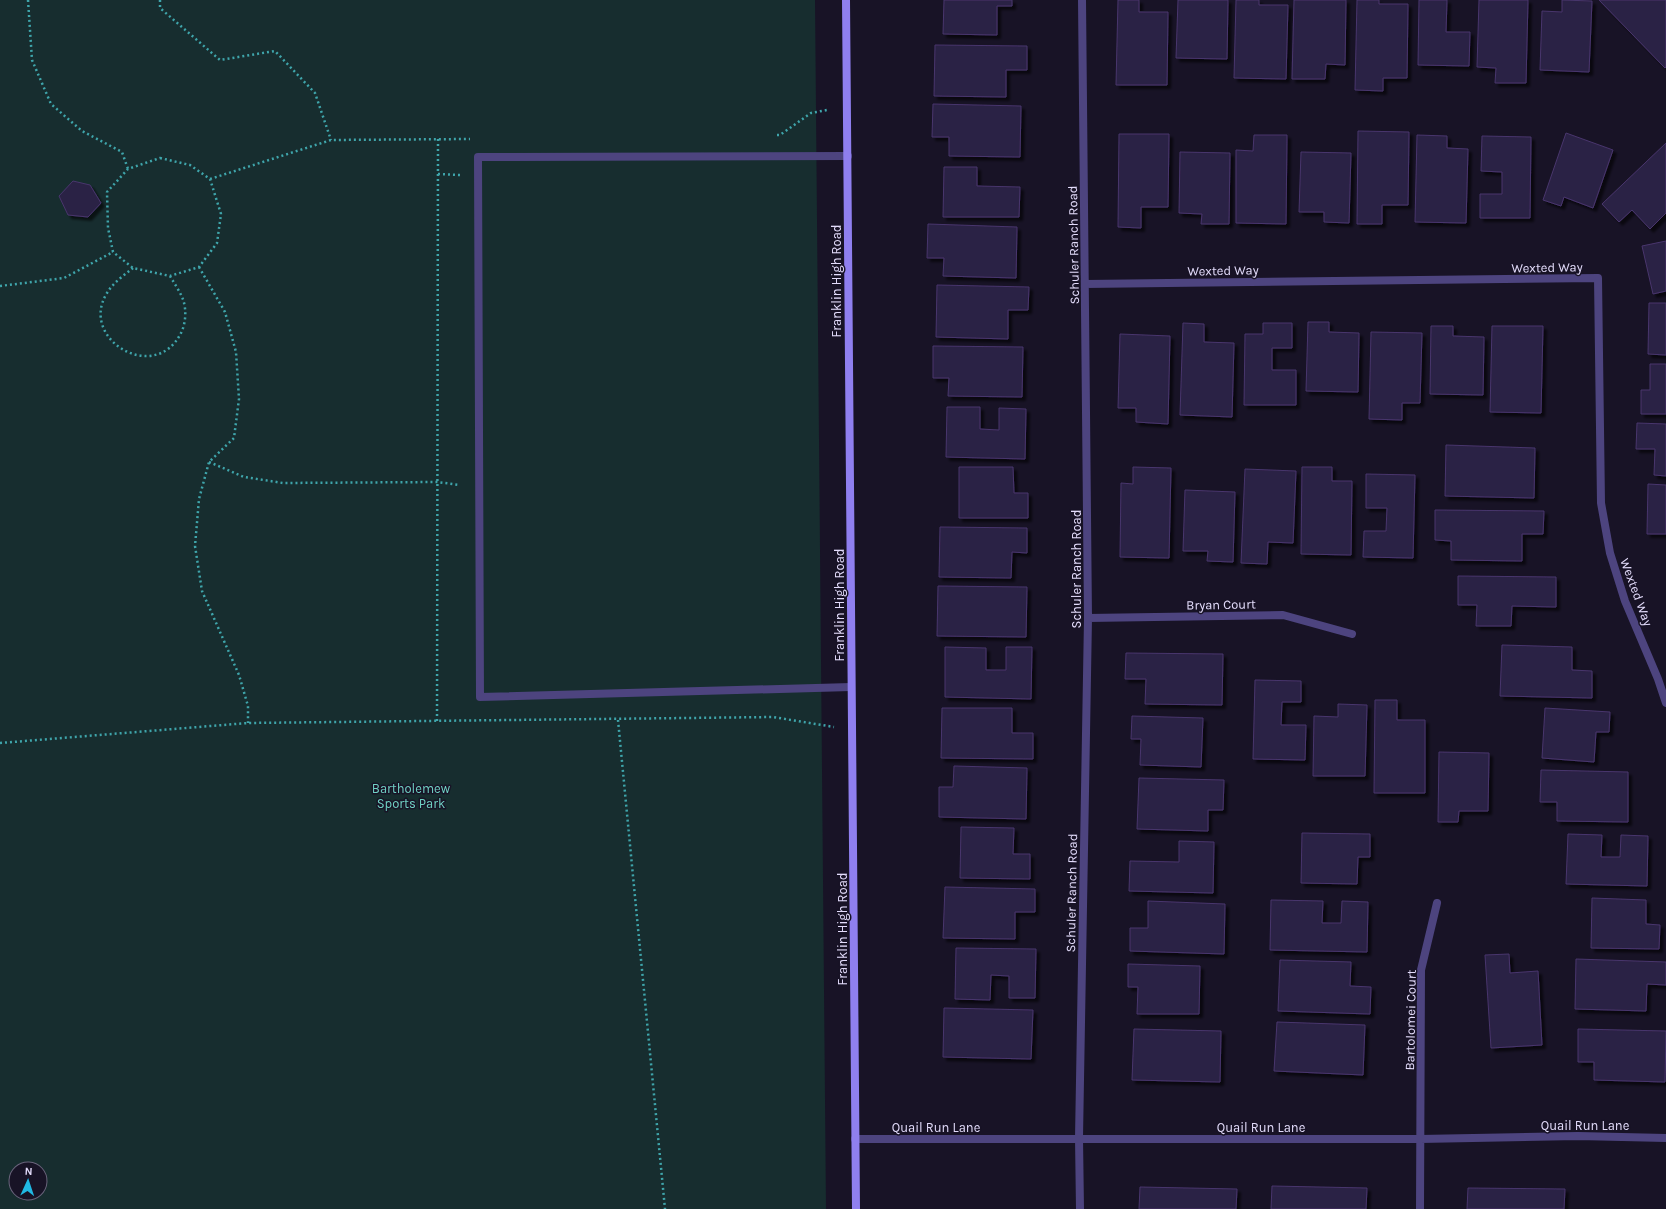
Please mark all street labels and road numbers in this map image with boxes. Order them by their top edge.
street label: Schuler Ranch Road [1065,185,1082,305]
street label: Franklin High Road [829,224,844,338]
street label: Wexted Way [1511,259,1583,276]
street label: Wexted Way [1187,262,1259,279]
street label: Schuler Ranch Road [1069,510,1084,628]
street label: Franklin High Road [832,548,847,662]
street label: Wexted Way [1617,556,1656,628]
street label: Bryan Court [1186,596,1256,613]
street label: Schuler Ranch Road [1063,833,1080,953]
street label: Franklin High Road [835,872,850,986]
street label: Bartolomei Court [1402,969,1419,1071]
street label: Quail Run Lane [1541,1118,1630,1133]
street label: Quail Run Lane [892,1120,981,1135]
street label: Quail Run Lane [1217,1120,1306,1135]

